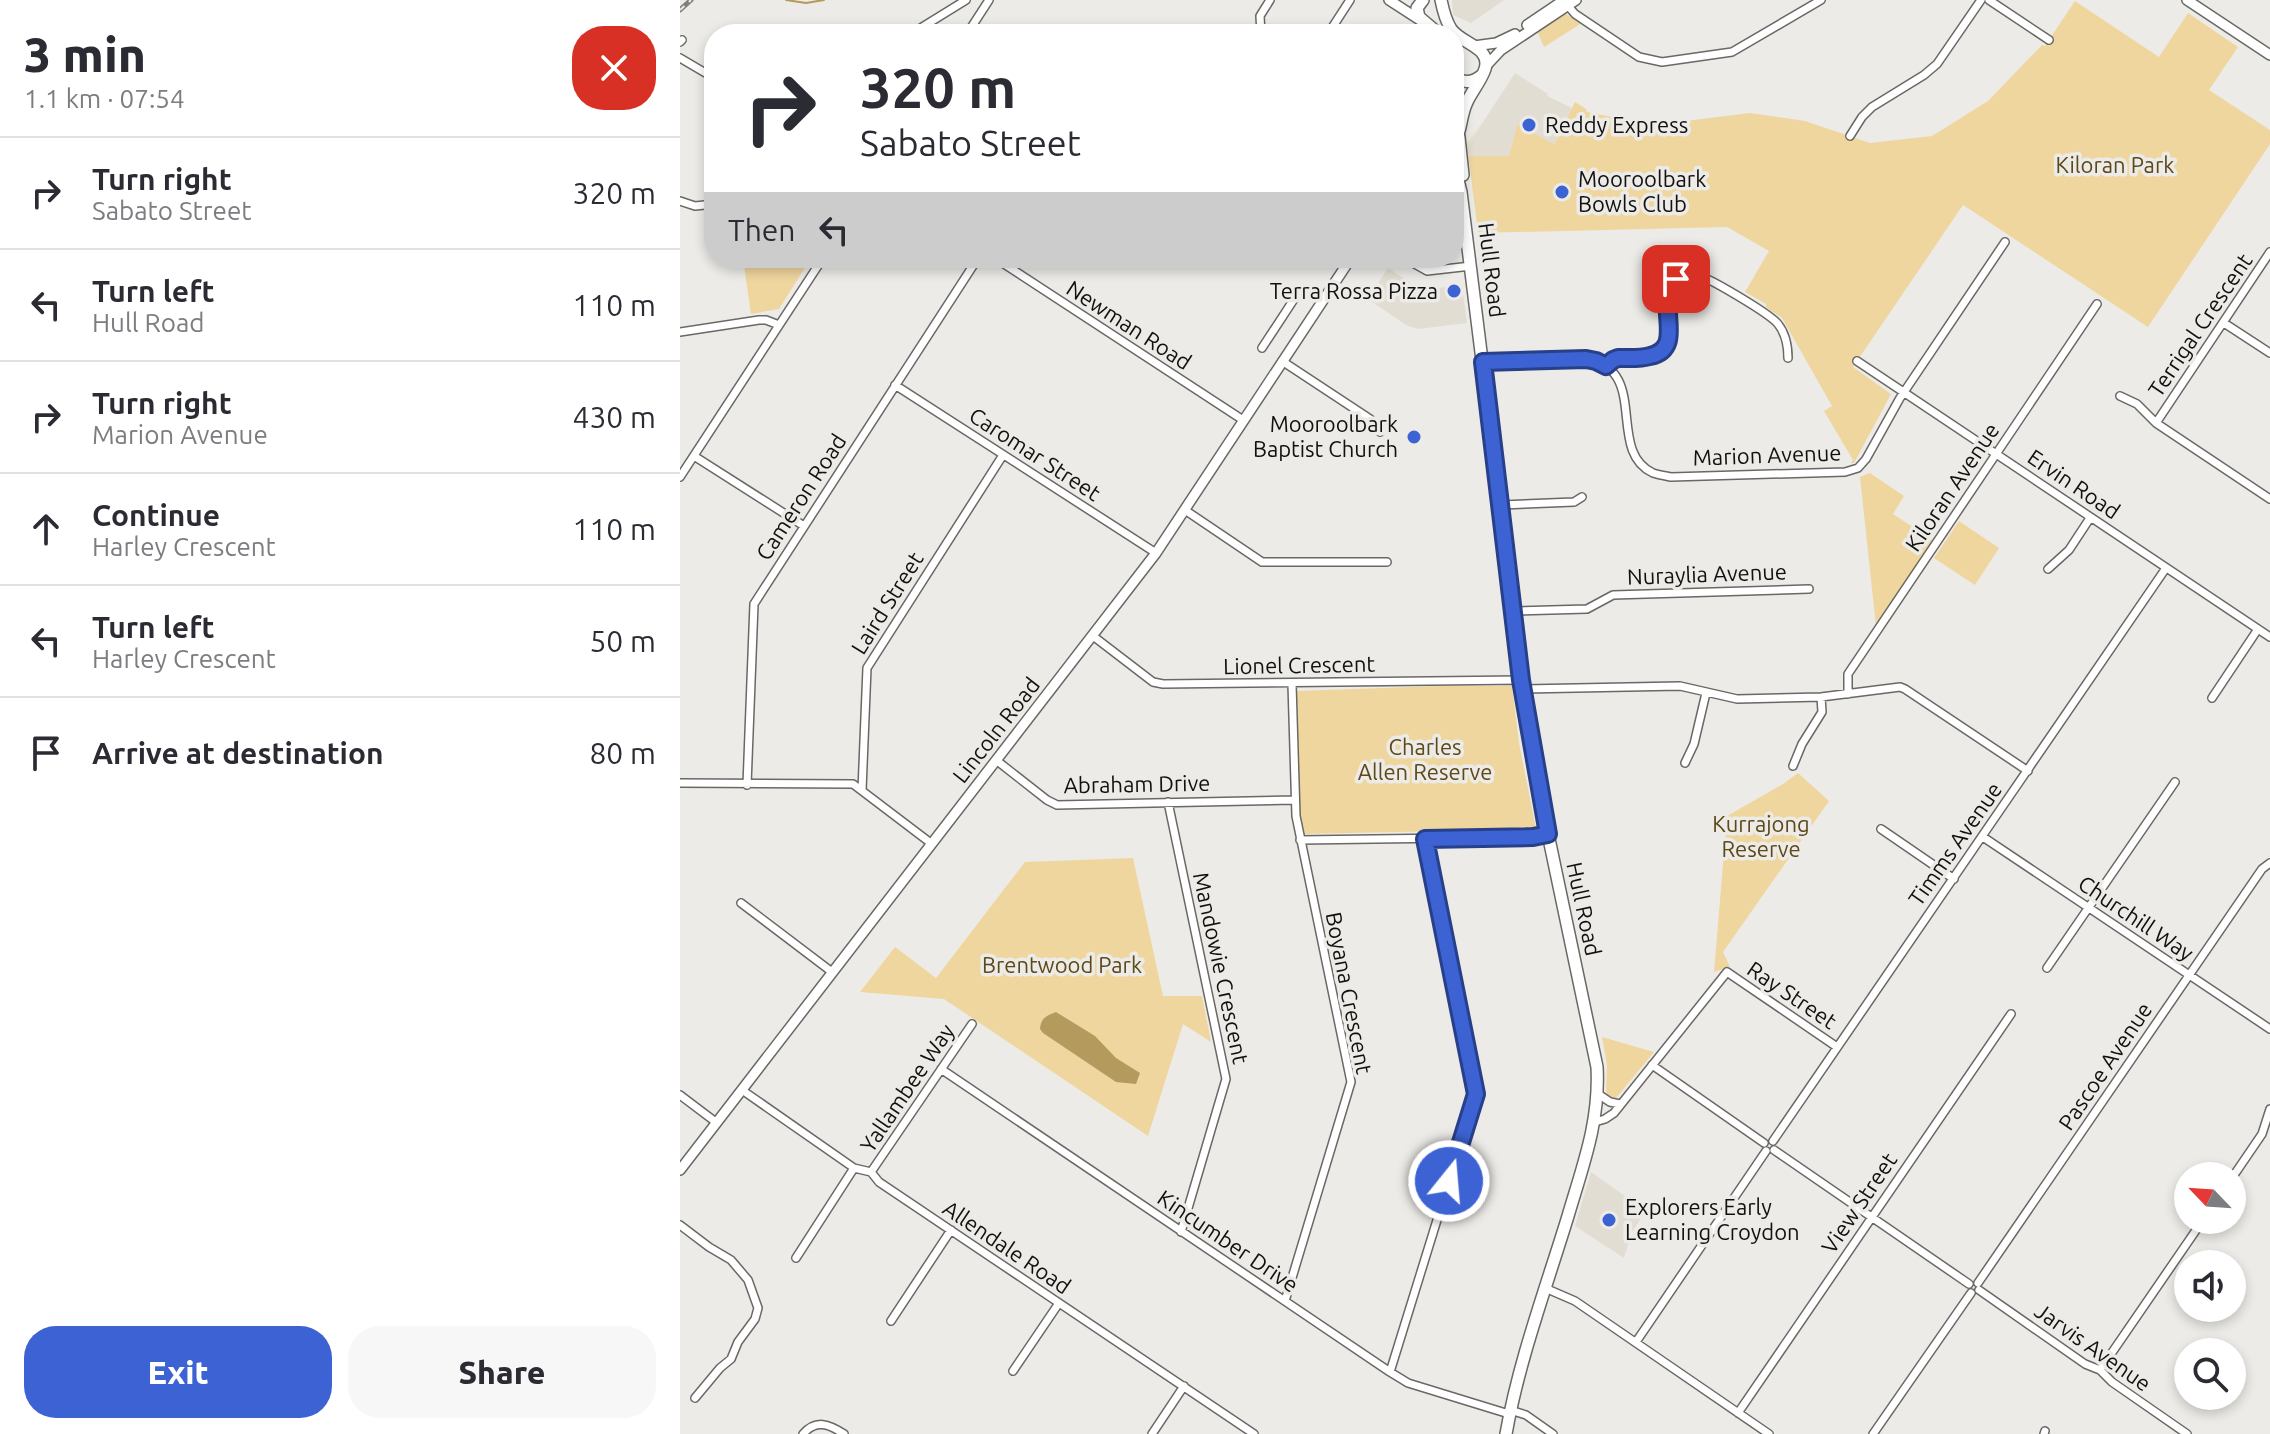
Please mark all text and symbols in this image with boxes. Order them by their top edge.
button: close [572,26,656,110]
text: 3 min [24,27,146,81]
icon: right [728,56,832,160]
text: 320 m [860,56,1016,119]
text: 1.1 km · 07:54 [24,84,185,113]
place label: Reddy Express [1545,112,1688,137]
marker: Reddy Express [1520,116,1538,134]
text: Sabato Street [860,122,1081,163]
park label: Kiloran Park [2056,152,2174,177]
text: Turn right [92,162,232,196]
place label: Mooroolbark Bowls Club [1578,166,1706,216]
icon: right [24,171,68,215]
text: 320 m [572,176,656,210]
marker: Mooroolbark Bowls Club [1553,183,1571,201]
text: Sabato Street [92,196,252,225]
icon: left [812,208,856,252]
text: Then [728,213,796,247]
street label: Hull Road [1474,221,1511,319]
pin [1642,245,1710,313]
street label: Terrigal Crescent [2142,248,2257,401]
icon: arrive [1654,257,1698,301]
text: Turn left [92,274,214,308]
street label: Newman Road [1062,275,1196,374]
place label: Terra Rossa Pizza [1270,278,1438,303]
marker: Terra Rossa Pizza [1445,282,1463,300]
icon: left [24,283,68,327]
text: 110 m [572,288,656,322]
text: Hull Road [92,308,204,337]
text: Turn right [92,386,232,420]
icon: right [24,395,68,439]
text: 430 m [572,400,656,434]
street label: Caromar Street [965,402,1106,505]
place label: Mooroolbark Baptist Church [1253,411,1398,461]
street label: Kiloran Avenue [1900,418,2004,556]
text: Marion Avenue [92,420,268,449]
marker: Mooroolbark Baptist Church [1405,428,1423,446]
street label: Cameron Road [750,429,851,565]
street label: Marion Avenue [1692,439,1842,470]
street label: Ervin Road [2024,444,2125,523]
text: Continue [92,498,220,532]
icon: ahead [24,507,68,551]
text: 110 m [572,512,656,546]
text: Harley Crescent [92,532,276,561]
street label: Laird Street [845,547,928,658]
street label: Nuraylia Avenue [1627,558,1787,589]
text: Turn left [92,610,214,644]
icon: left [24,619,68,663]
text: 50 m [589,624,656,658]
text: Harley Crescent [92,644,276,673]
street label: Lionel Crescent [1223,651,1376,678]
street label: Lincoln Road [947,672,1044,787]
icon: arrive [24,731,68,775]
park label: Charles Allen Reserve [1358,734,1492,784]
text: Arrive at destination [92,736,384,770]
text: 80 m [589,736,656,770]
street label: Abraham Drive [1063,770,1211,797]
street label: Timms Avenue [1903,777,2006,910]
park label: Kurrajong Reserve [1712,811,1810,861]
street label: Hull Road [1562,860,1607,958]
street label: Mandowie Crescent [1189,870,1254,1066]
street label: Churchill Way [2074,870,2199,965]
street label: Boyana Crescent [1322,910,1378,1076]
park label: Brentwood Park [982,952,1142,977]
street label: Ray Street [1743,956,1842,1034]
street label: Pascoe Avenue [2053,997,2156,1134]
street label: Yallambee Way [855,1019,959,1157]
position arrow [1407,1139,1491,1223]
street label: View Street [1816,1147,1901,1258]
north arrow [2174,1162,2246,1234]
map controls [2174,1162,2246,1410]
street label: Kincumber Drive [1153,1184,1303,1297]
place label: Explorers Early Learning Croydon [1625,1194,1800,1244]
street label: Allendale Road [939,1195,1076,1298]
marker: Explorers Early Learning Croydon [1600,1211,1618,1229]
button: sound [2174,1250,2246,1322]
street label: Jarvis Avenue [2031,1297,2156,1396]
button: Exit [24,1326,332,1418]
button: Share [348,1326,656,1418]
button: search [2174,1338,2246,1410]

